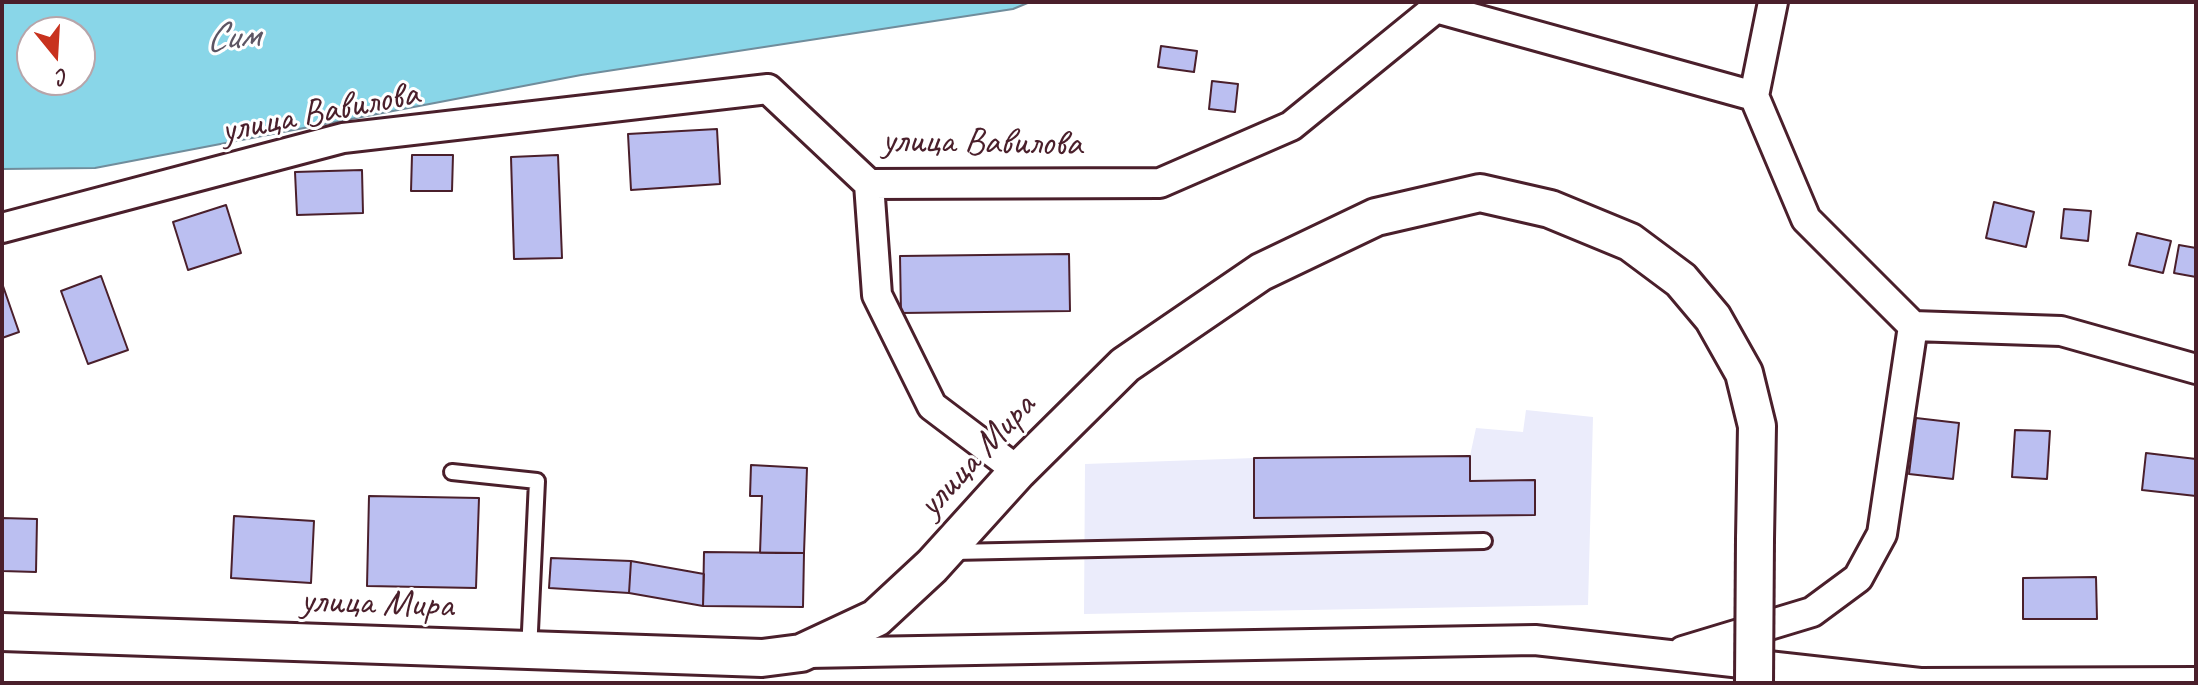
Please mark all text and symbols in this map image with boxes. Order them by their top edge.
water label: Сим [203,12,261,64]
north arrow [16,16,96,96]
text: С [53,62,72,92]
street label: улица Вавилова [217,72,423,154]
street label: улица Вавилова [881,118,1083,168]
street label: улица Мира [908,385,1046,527]
street label: улица Мира [300,579,454,629]

